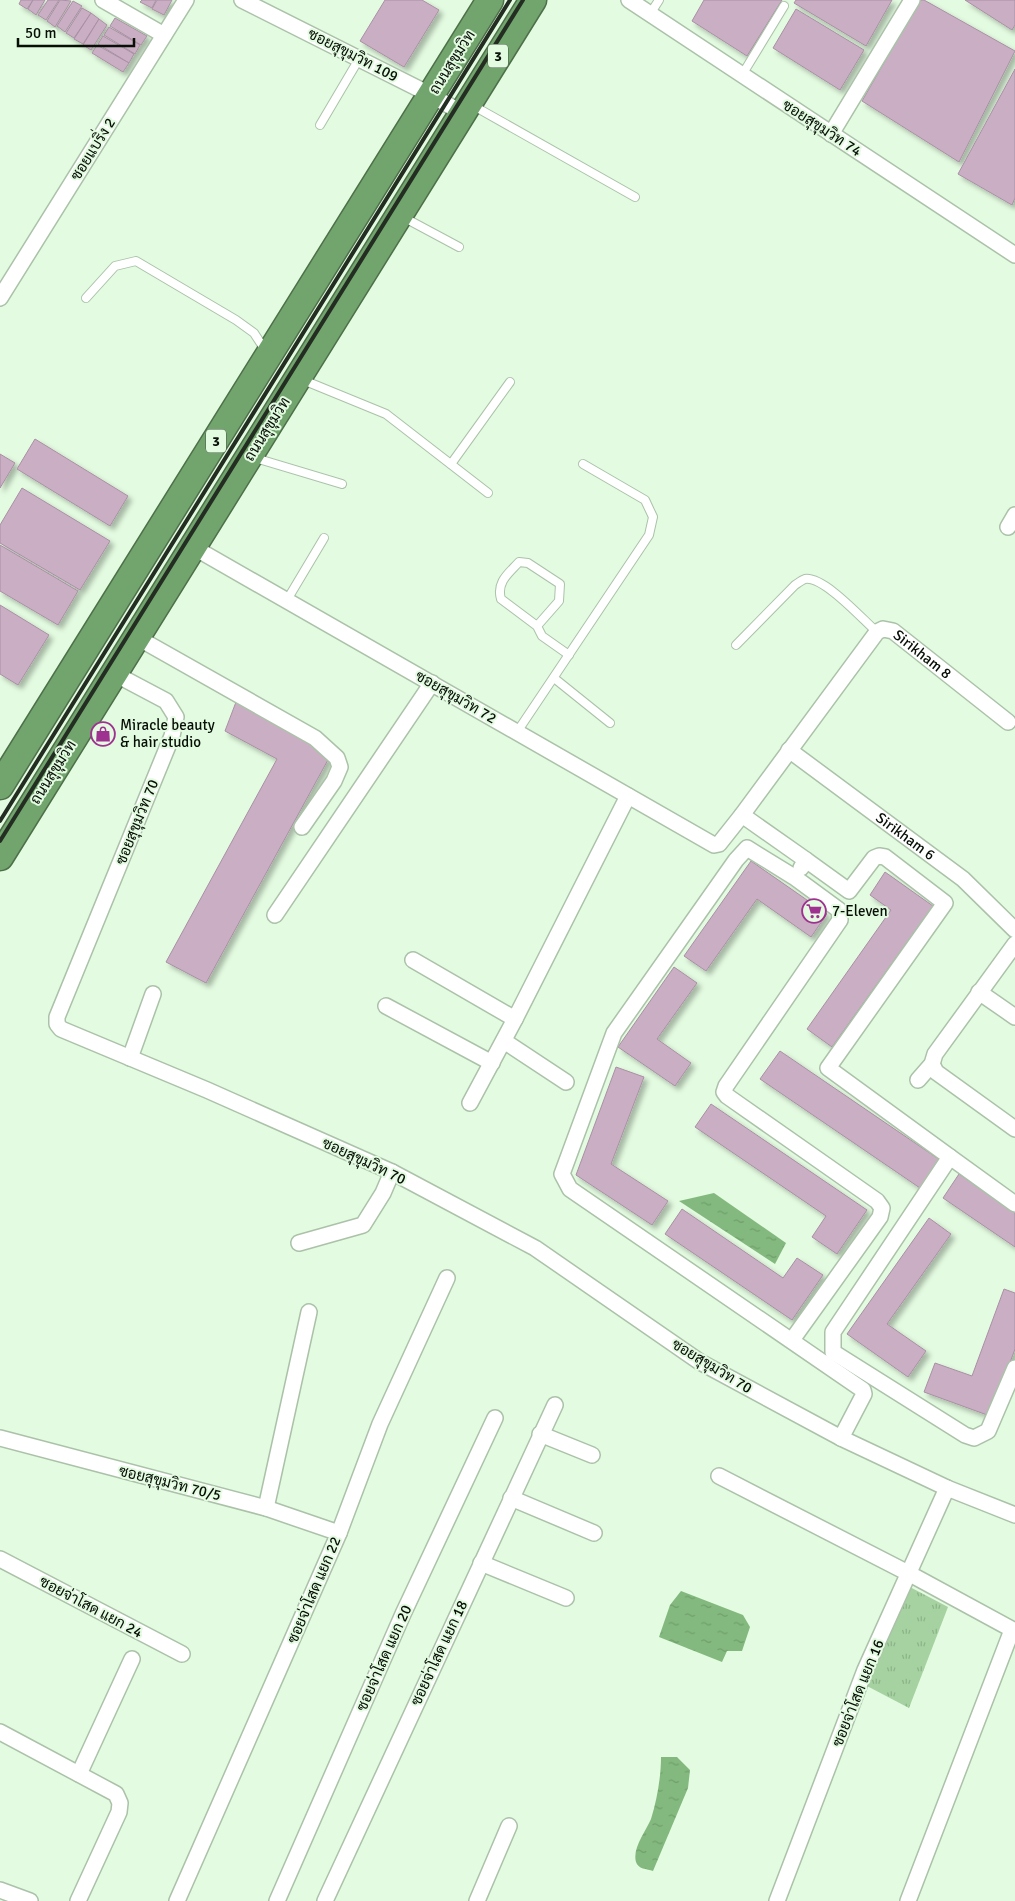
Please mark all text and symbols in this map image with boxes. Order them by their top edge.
scale bar [18,15,134,47]
text: 50 m [25,24,56,42]
street label: ซอยสุขุมวิท 109 [304,25,401,87]
street label: ถนนสุขุมวิท [425,27,480,98]
road number: 3 [488,44,508,68]
street label: ซอยสุขุมวิท 74 [778,96,865,162]
street label: ซอยแบริ่ง 2 [62,112,119,184]
street label: ถนนสุขุมวิท [240,394,295,465]
road number: 3 [206,430,226,452]
street label: Sirikham 8 [890,626,955,683]
street label: ซอยสุขุมวิท 72 [411,667,500,729]
place label: Miracle beauty & hair studio [120,716,215,751]
shop icon: Miracle beauty & hair studio [90,721,116,747]
street label: ถนนสุขุมวิท [26,737,81,808]
street label: ซอยสุขุมวิท 70 [112,777,164,868]
street label: Sirikham 6 [872,809,939,864]
supermarket icon: 7-Eleven [801,898,827,924]
place label: 7-Eleven [832,902,888,920]
street label: ซอยสุขุมวิท 70 [318,1134,409,1190]
street label: ซอยสุขุมวิท 70 [668,1335,755,1399]
street label: ซอยสุขุมวิท 70/5 [116,1462,223,1506]
street label: ซอยจ่าโสด แยก 22 [282,1534,345,1646]
street label: ซอยจ่าโสด แยก 24 [36,1571,146,1642]
street label: ซอยจ่าโสด แยก 18 [406,1597,471,1709]
street label: ซอยจ่าโสด แยก 20 [352,1602,415,1714]
street label: ซอยจ่าโสด แยก 16 [827,1636,888,1749]

